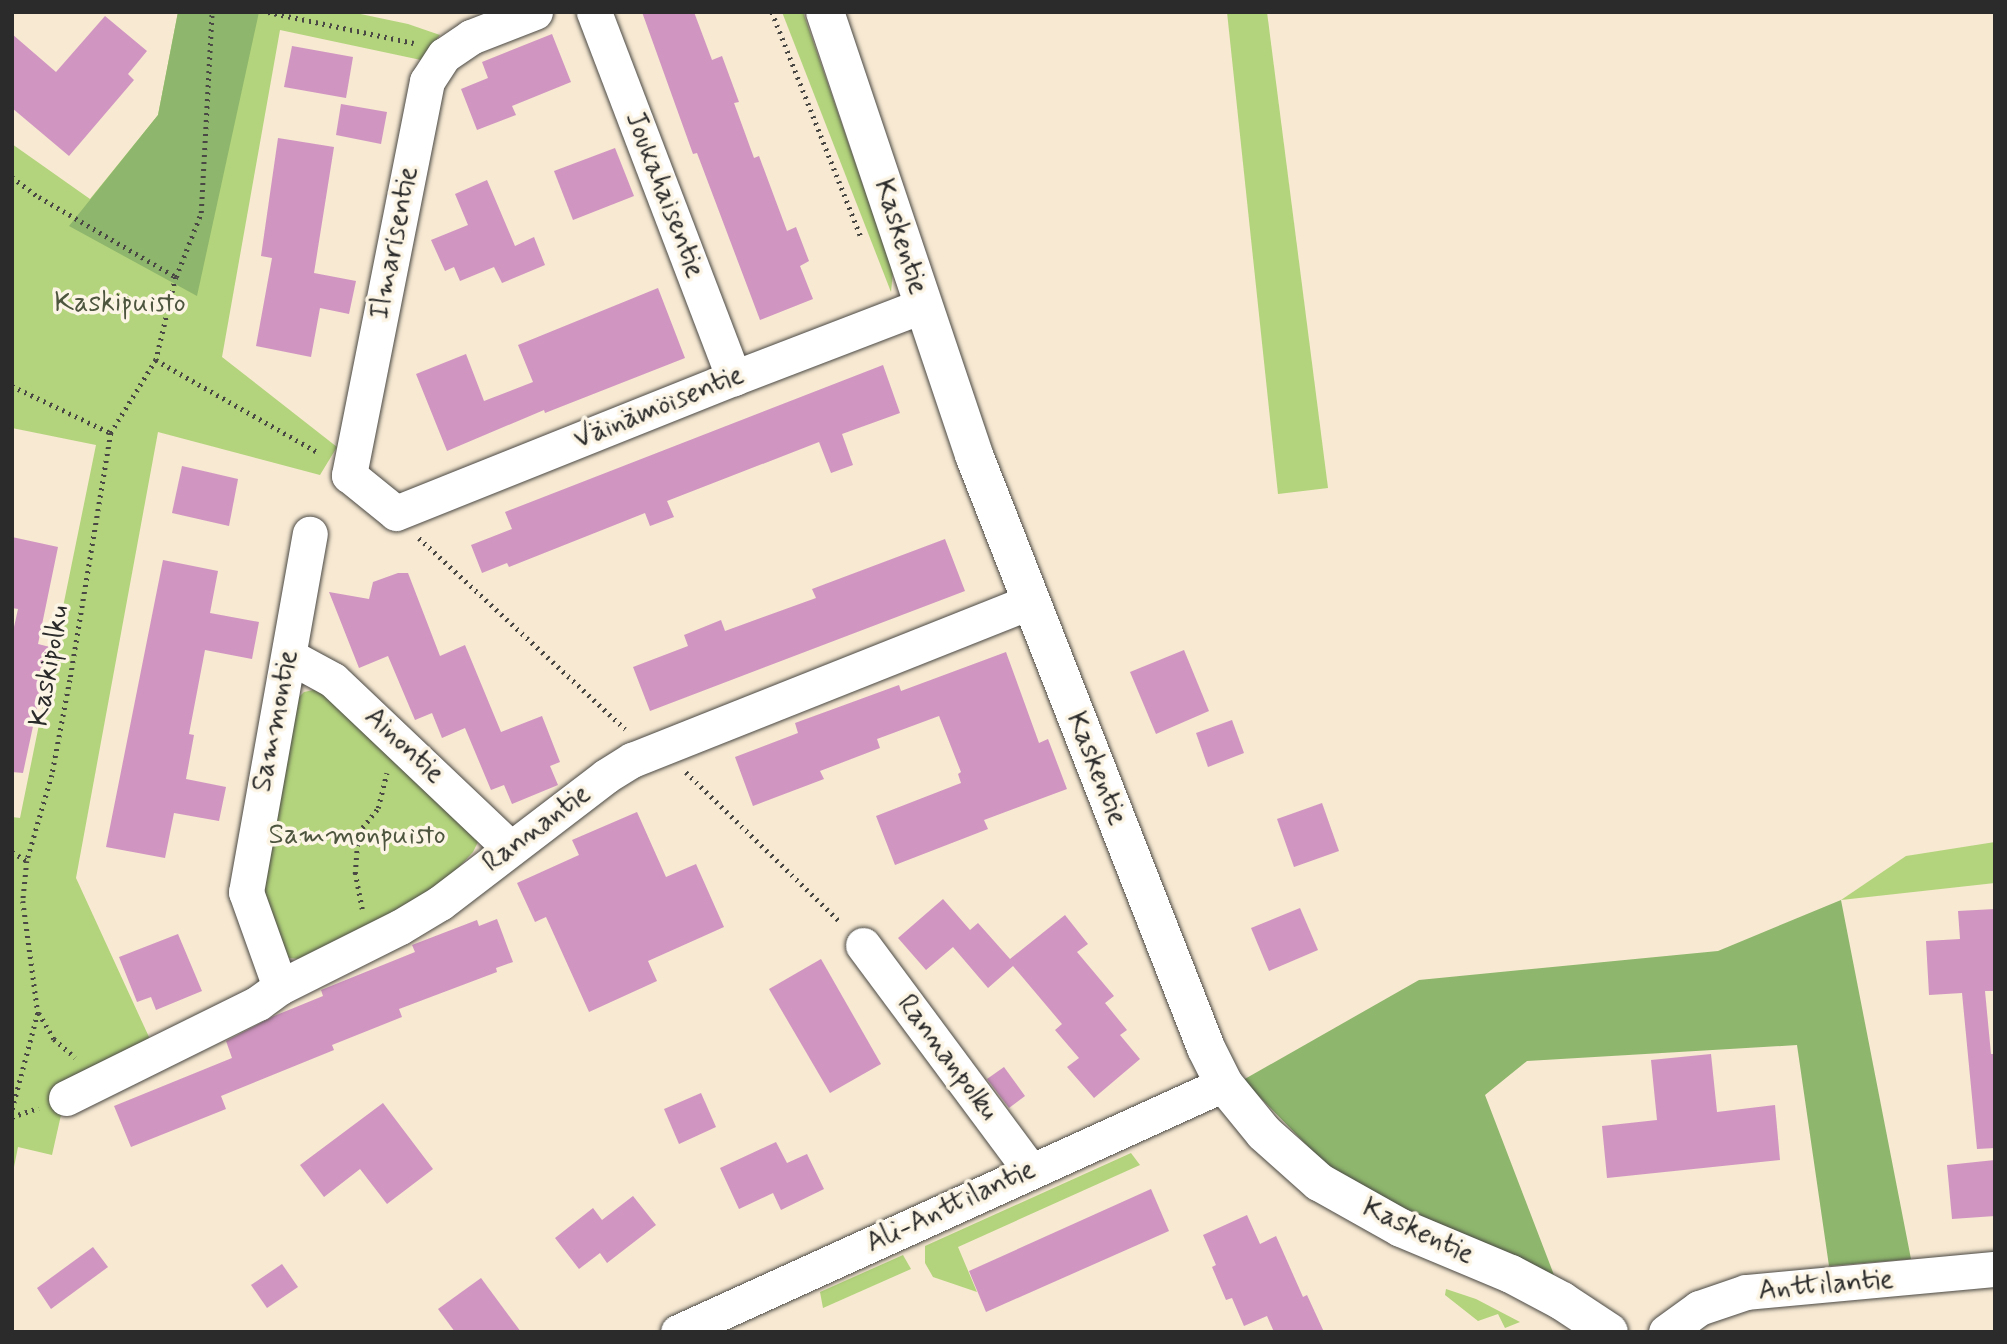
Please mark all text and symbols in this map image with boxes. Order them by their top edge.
street label: Joukahaisentie [617,107,711,283]
street label: Ilmarisentie [364,164,426,322]
street label: Kaskentie [866,175,934,299]
park label: Kaskipuisto [54,287,186,321]
street label: Väinämöisentie [569,359,749,457]
street label: Kaskipolku [23,603,77,729]
street label: Sammontie [246,647,306,795]
street label: Ainontie [357,701,451,791]
street label: Kaskentie [1058,707,1134,831]
street label: Rannantie [476,778,598,880]
park label: Sammonpuisto [268,819,446,853]
street label: Rannanpolku [889,989,1005,1127]
street label: Ali-Anttilantie [861,1153,1041,1261]
street label: Kaskentie [1357,1192,1479,1272]
street label: Anttilantie [1757,1263,1895,1309]

